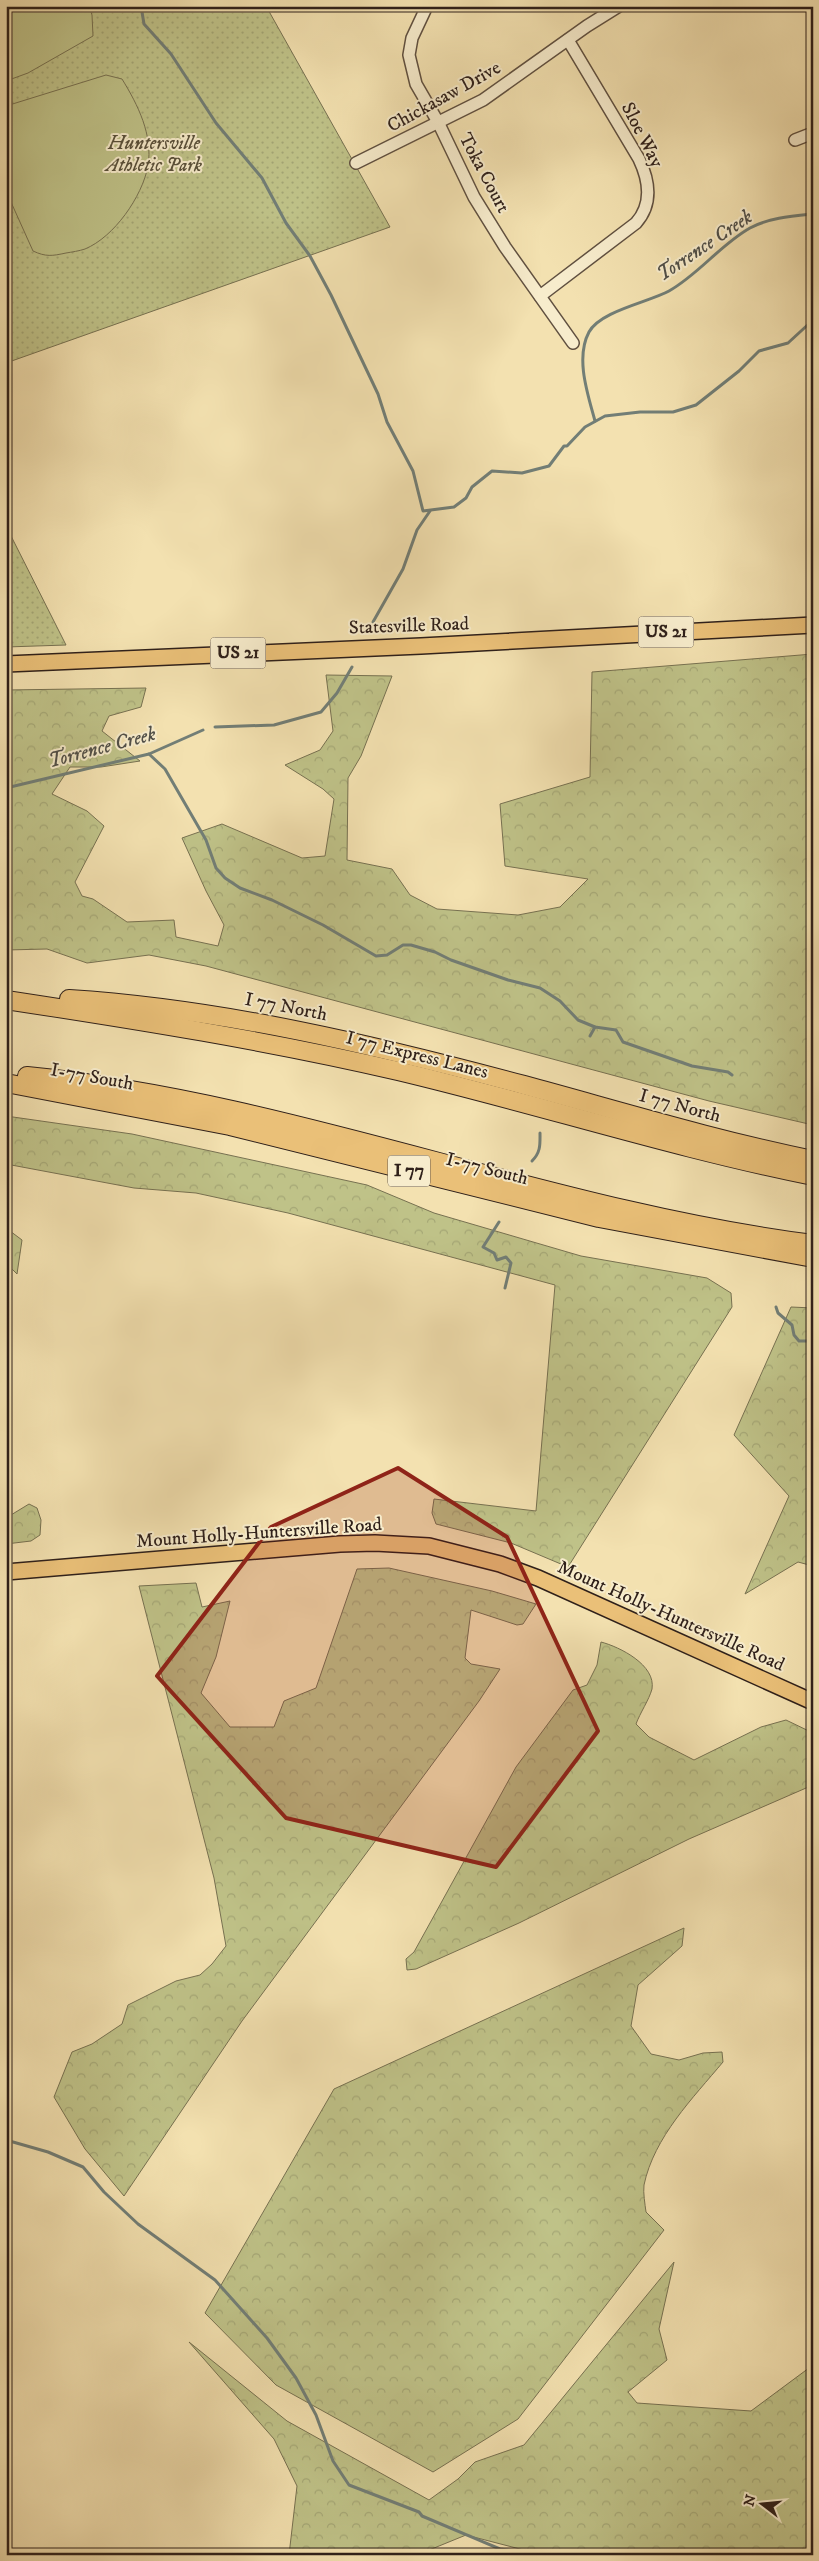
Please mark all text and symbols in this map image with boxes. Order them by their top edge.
street label: Chickasaw Drive [383,56,505,138]
street label: Sloe Way [616,99,669,172]
street label: Toka Court [453,129,515,217]
park label: Huntersville Athletic Park [104,132,202,177]
water label: Torrence Creek [652,204,758,287]
street label: Statesville Road [348,612,470,640]
road number: US 21 [638,616,694,648]
road number: US 21 [210,638,266,668]
water label: Torrence Creek [45,721,159,774]
street label: I 77 North [243,988,329,1026]
street label: I 77 Express Lanes [343,1026,491,1084]
street label: I-77 South [49,1058,135,1096]
street label: I 77 North [637,1084,723,1128]
street label: I-77 South [443,1148,531,1190]
road number: I 77 [388,1156,430,1186]
street label: Mount Holly-Huntersville Road [135,1513,383,1553]
street label: Mount Holly-Huntersville Road [554,1555,789,1677]
north arrow [736,2478,786,2528]
text: N [740,2492,761,2509]

